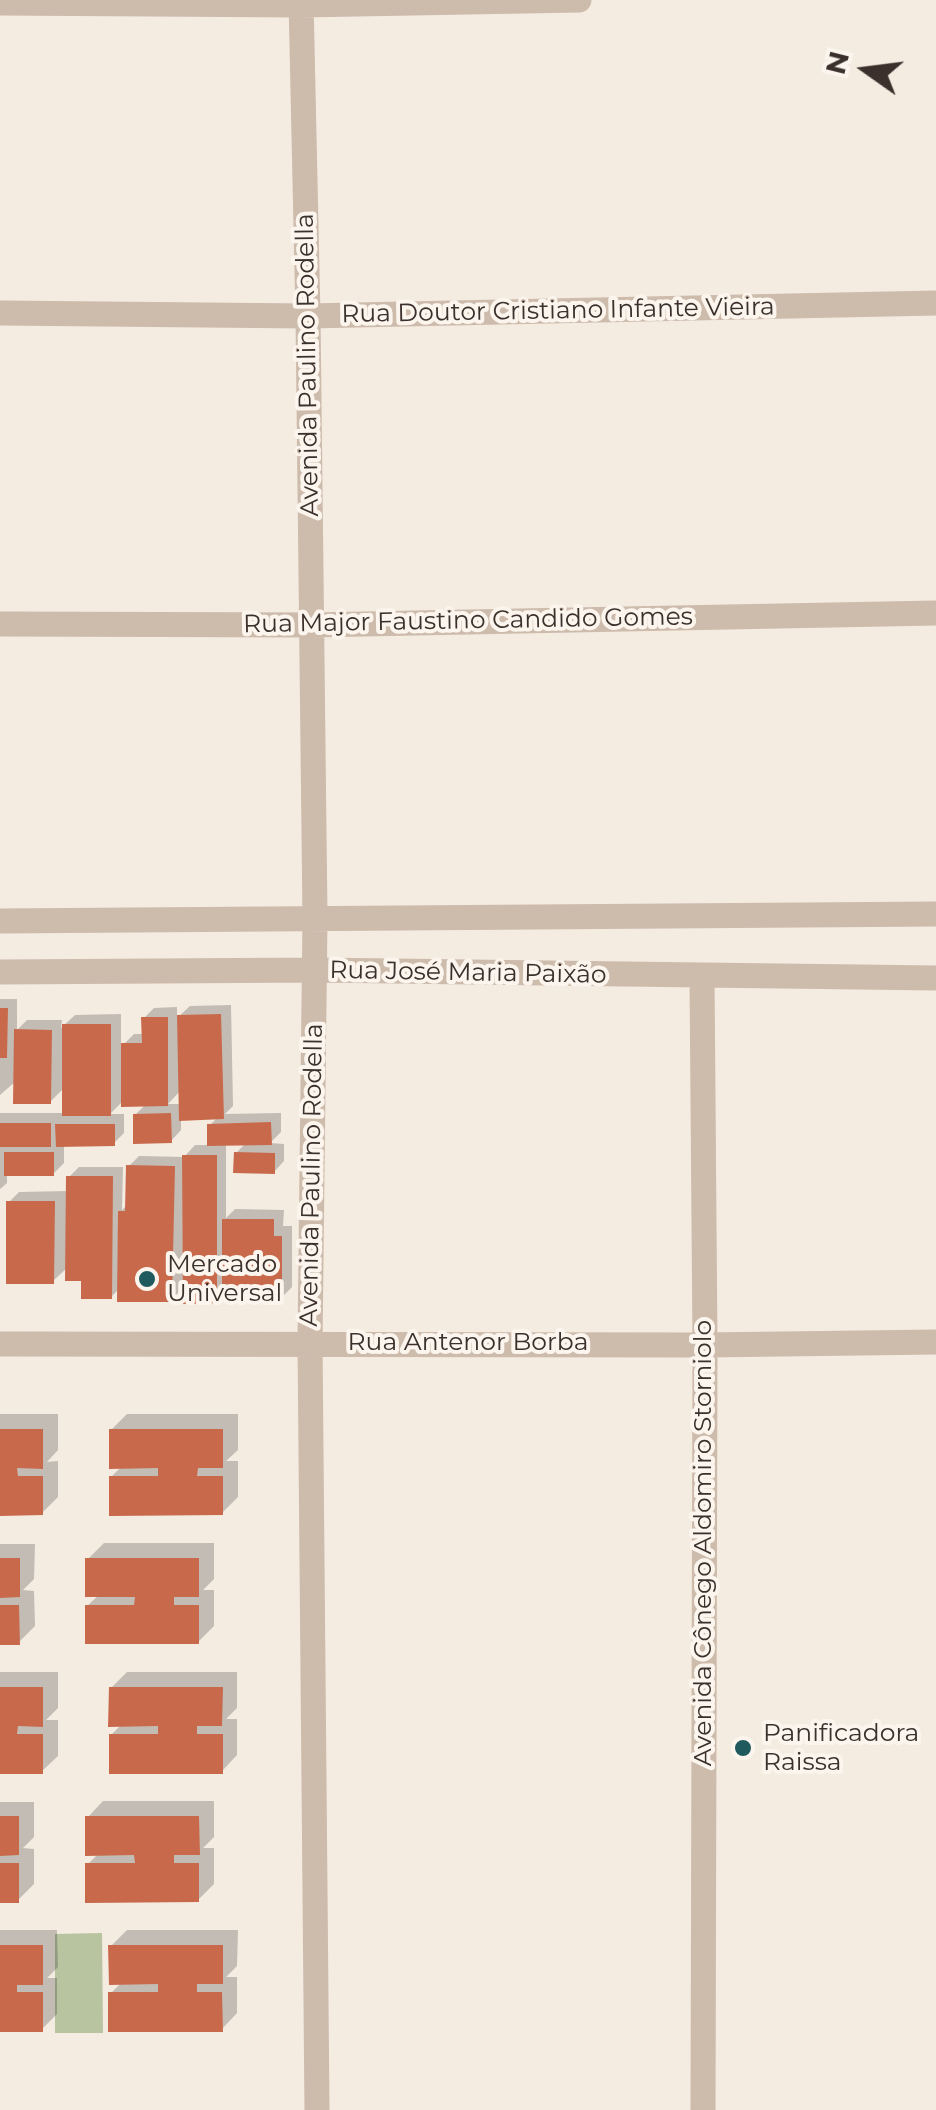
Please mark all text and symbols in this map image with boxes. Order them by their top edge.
north arrow [816,20,916,120]
text: N [818,48,856,78]
street label: Avenida Paulino Rodella [290,213,326,517]
street label: Rua Doutor Cristiano Infante Vieira [341,292,775,330]
street label: Rua Major Faustino Candido Gomes [243,602,693,640]
street label: Rua José Maria Paixão [329,956,607,990]
street label: Avenida Paulino Rodella [294,1023,330,1327]
place label: Mercado Universal [167,1250,282,1309]
marker: Mercado Universal [136,1268,158,1290]
street label: Avenida Cônego Aldomiro Storniolo [689,1320,719,1766]
street label: Rua Antenor Borba [348,1328,588,1358]
place label: Panificadora Raissa [763,1719,919,1778]
marker: Panificadora Raissa [732,1737,754,1759]

